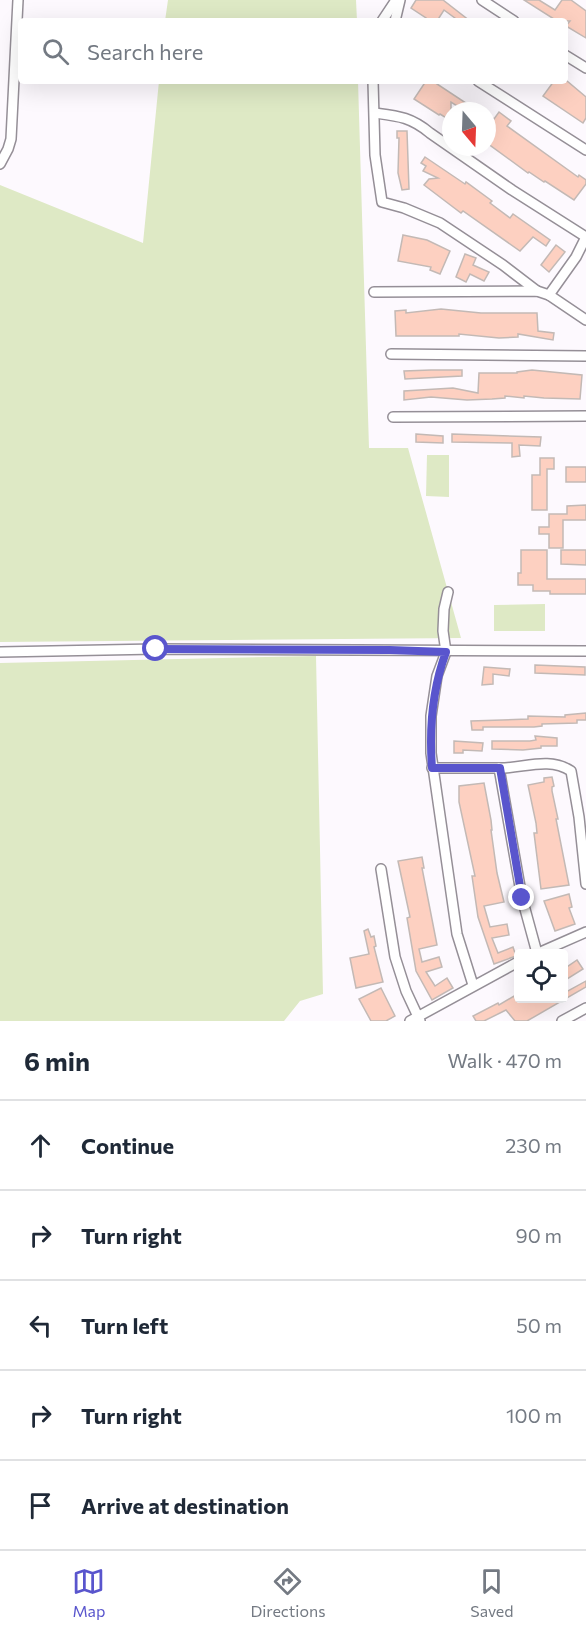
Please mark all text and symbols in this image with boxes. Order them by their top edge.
search box [18,18,568,84]
icon: search [39,35,72,68]
text: Search here [87,38,203,65]
north arrow [442,102,496,156]
route start [142,635,168,661]
route end [508,884,534,910]
map controls [514,949,568,1003]
button: locate [514,949,568,1003]
text: 6 min [24,1045,90,1076]
text: Walk · 470 m [447,1048,562,1072]
icon: ahead [24,1129,57,1162]
text: Continue [81,1132,174,1159]
text: 230 m [505,1133,562,1157]
icon: right [24,1219,57,1252]
text: Turn right [81,1222,182,1249]
text: 90 m [516,1223,562,1247]
icon: left [24,1309,57,1342]
text: Turn left [81,1312,168,1339]
text: 50 m [516,1313,562,1337]
icon: right [24,1399,57,1432]
text: Turn right [81,1402,182,1429]
text: 100 m [506,1403,562,1427]
icon: arrive [24,1489,57,1522]
text: Arrive at destination [81,1492,289,1519]
tab: Map [72,1565,105,1620]
tab: Directions [250,1565,325,1620]
tab: Saved [470,1565,514,1620]

